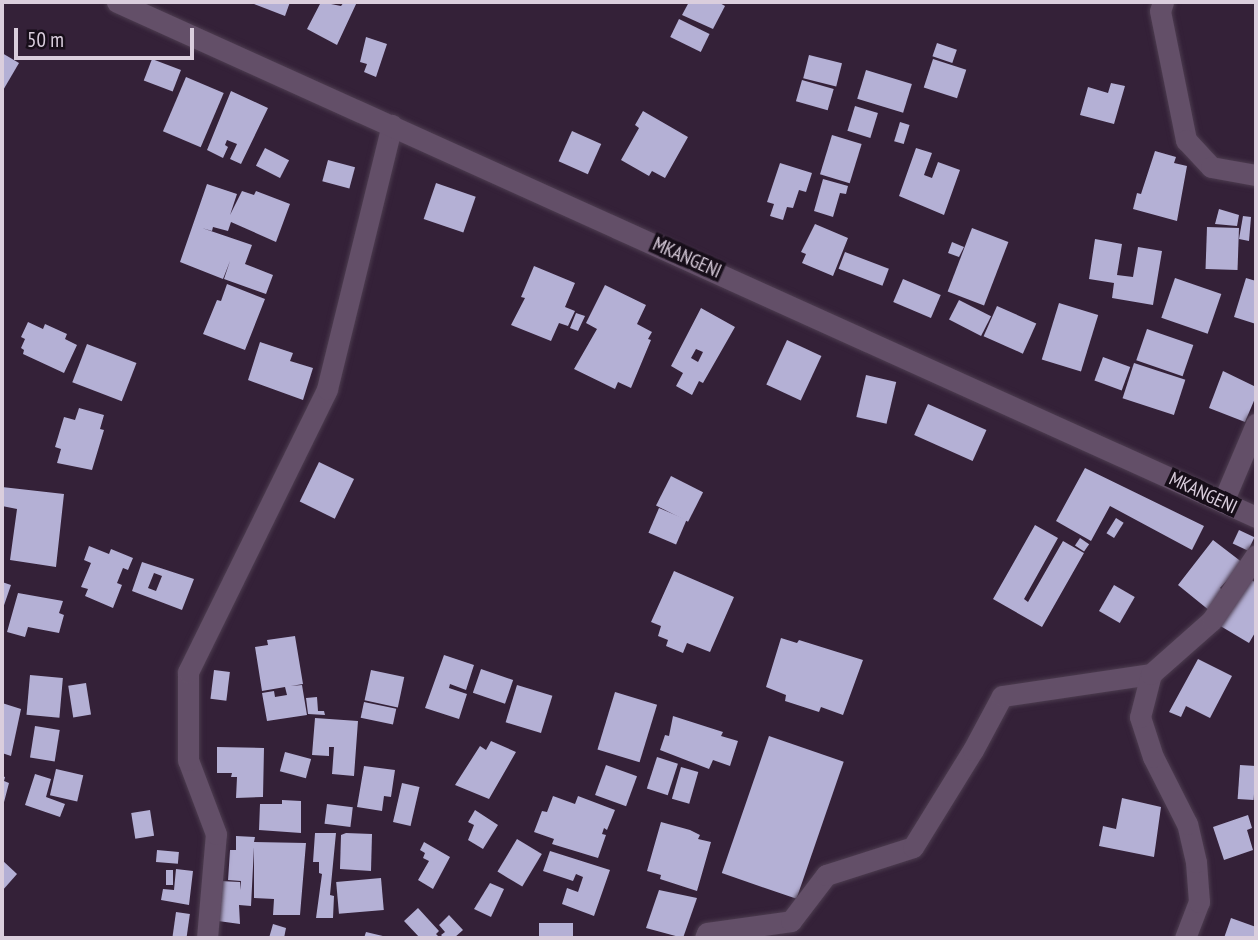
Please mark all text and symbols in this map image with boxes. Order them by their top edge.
scale bar [18,14,198,58]
text: 50 m [27,26,64,53]
street label: MKANGENI [649,233,725,283]
street label: MKANGENI [1165,467,1241,519]

